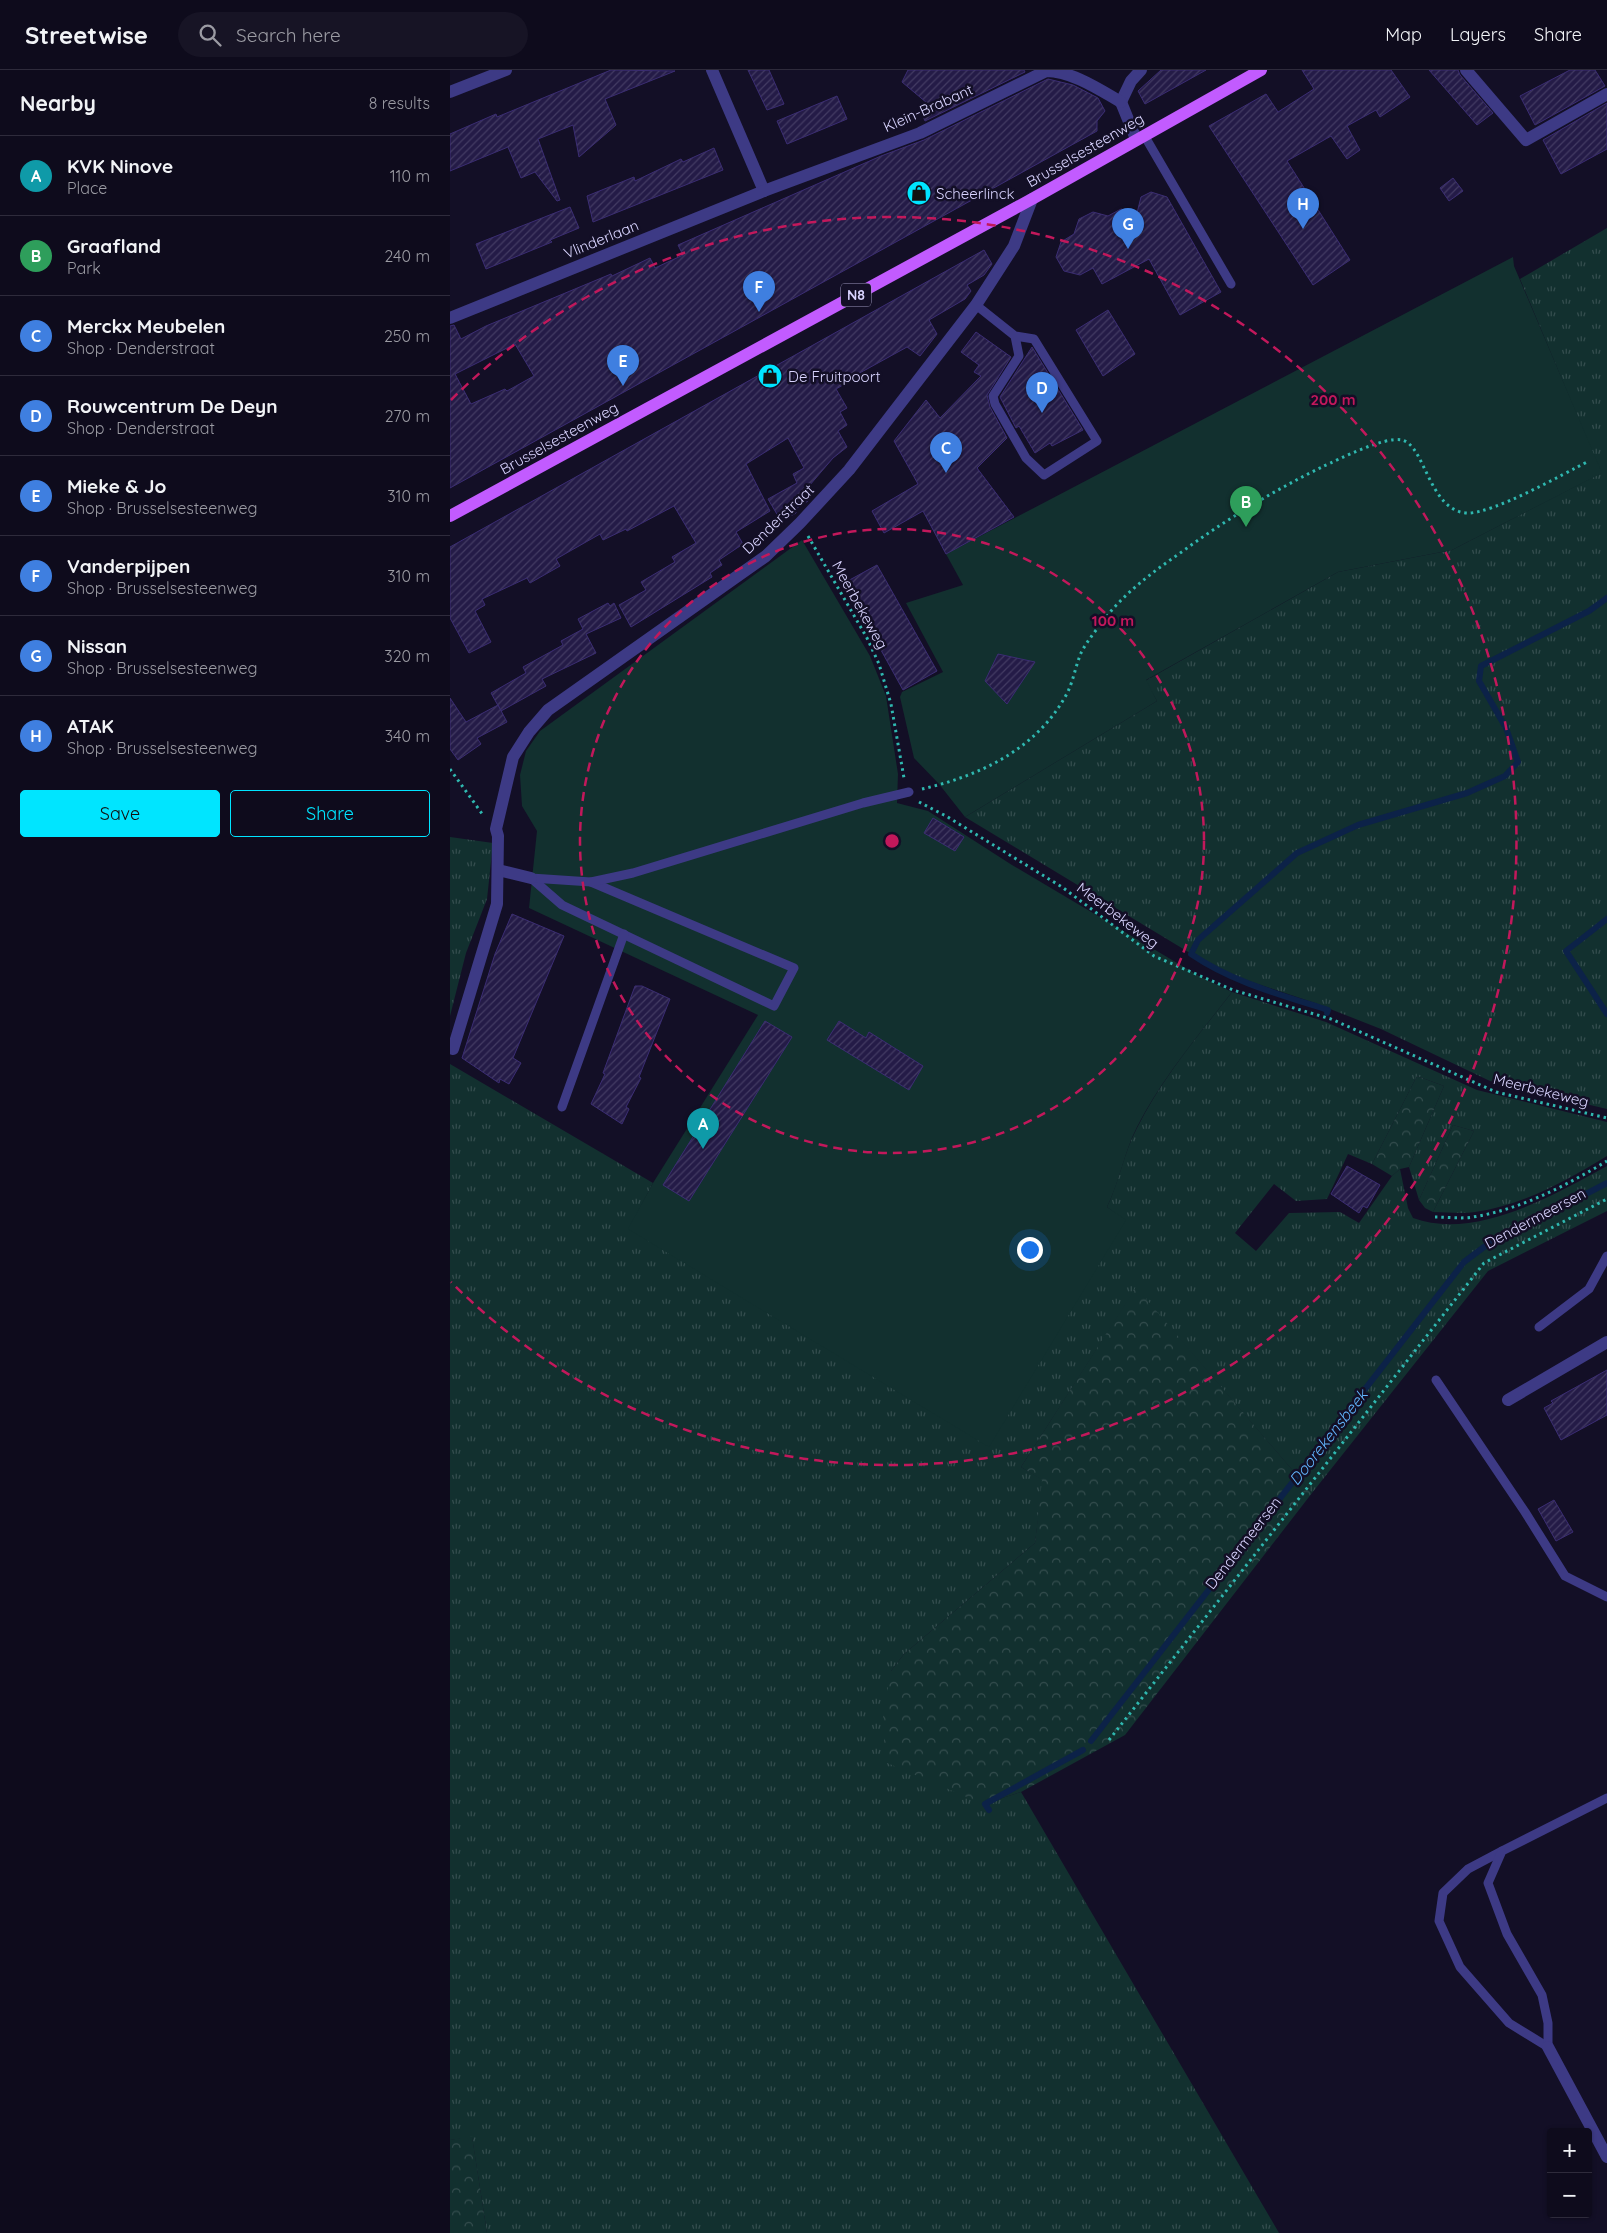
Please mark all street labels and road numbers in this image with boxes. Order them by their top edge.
street label: Klein-Brabant [880,80,976,136]
street label: Brusselsesteenweg [1023,109,1147,191]
street label: Vlinderlaan [561,215,641,263]
road number: N8 [841,284,871,306]
street label: Brusselsesteenweg [497,398,621,478]
street label: Denderstraat [738,480,818,558]
street label: Meerbekeweg [828,558,892,652]
street label: Meerbekeweg [1073,878,1163,952]
street label: Meerbekeweg [1491,1069,1591,1111]
street label: Dendermeersen [1481,1183,1589,1253]
street label: Dendermeersen [1201,1493,1285,1593]

